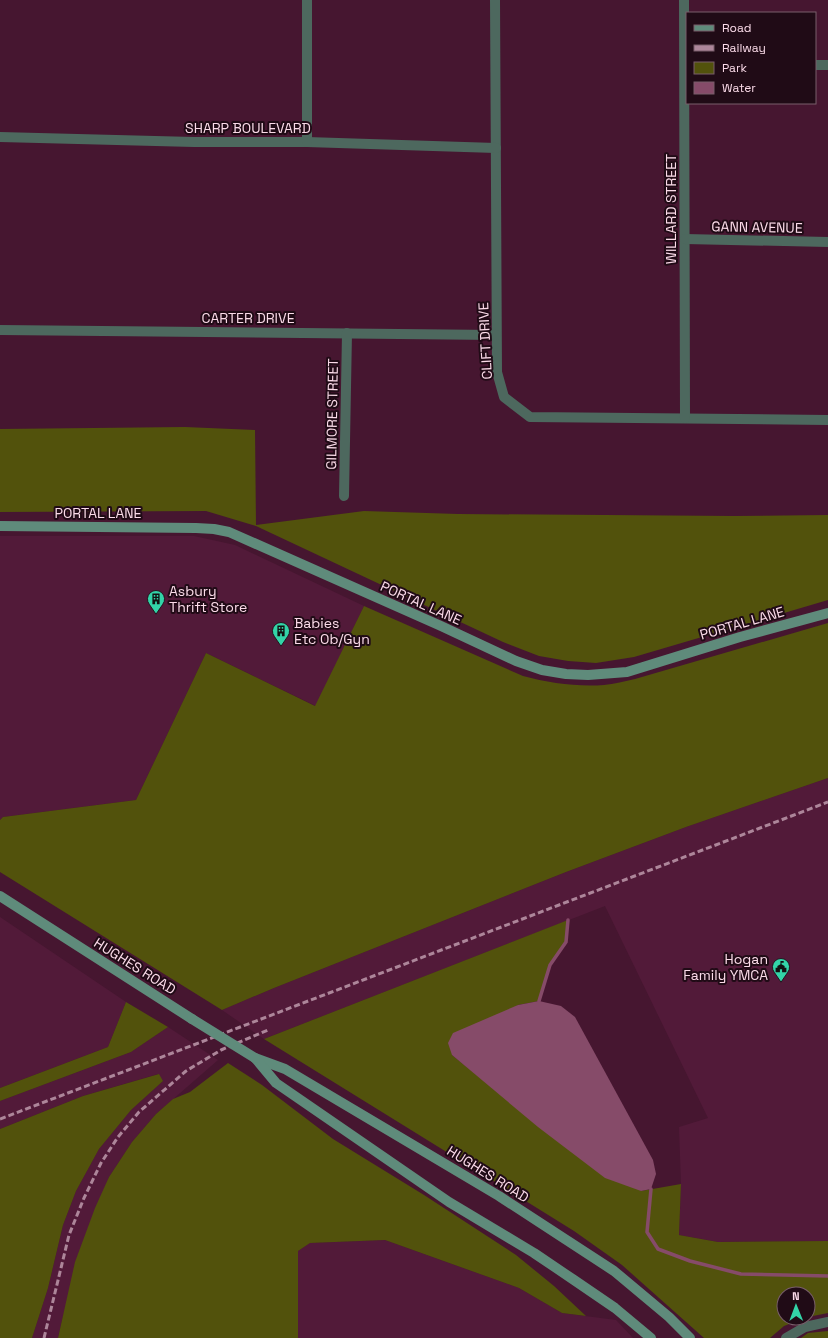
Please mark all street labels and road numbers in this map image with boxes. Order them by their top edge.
street label: SHARP BOULEVARD [185,119,311,137]
street label: WILLARD STREET [662,154,680,264]
street label: GANN AVENUE [711,217,803,237]
street label: CLIFT DRIVE [474,302,496,380]
street label: CARTER DRIVE [201,309,295,327]
street label: GILMORE STREET [322,358,342,470]
street label: PORTAL LANE [55,504,142,522]
street label: PORTAL LANE [378,577,464,629]
street label: PORTAL LANE [698,602,786,644]
street label: HUGHES ROAD [91,934,179,998]
street label: HUGHES ROAD [444,1142,532,1206]

